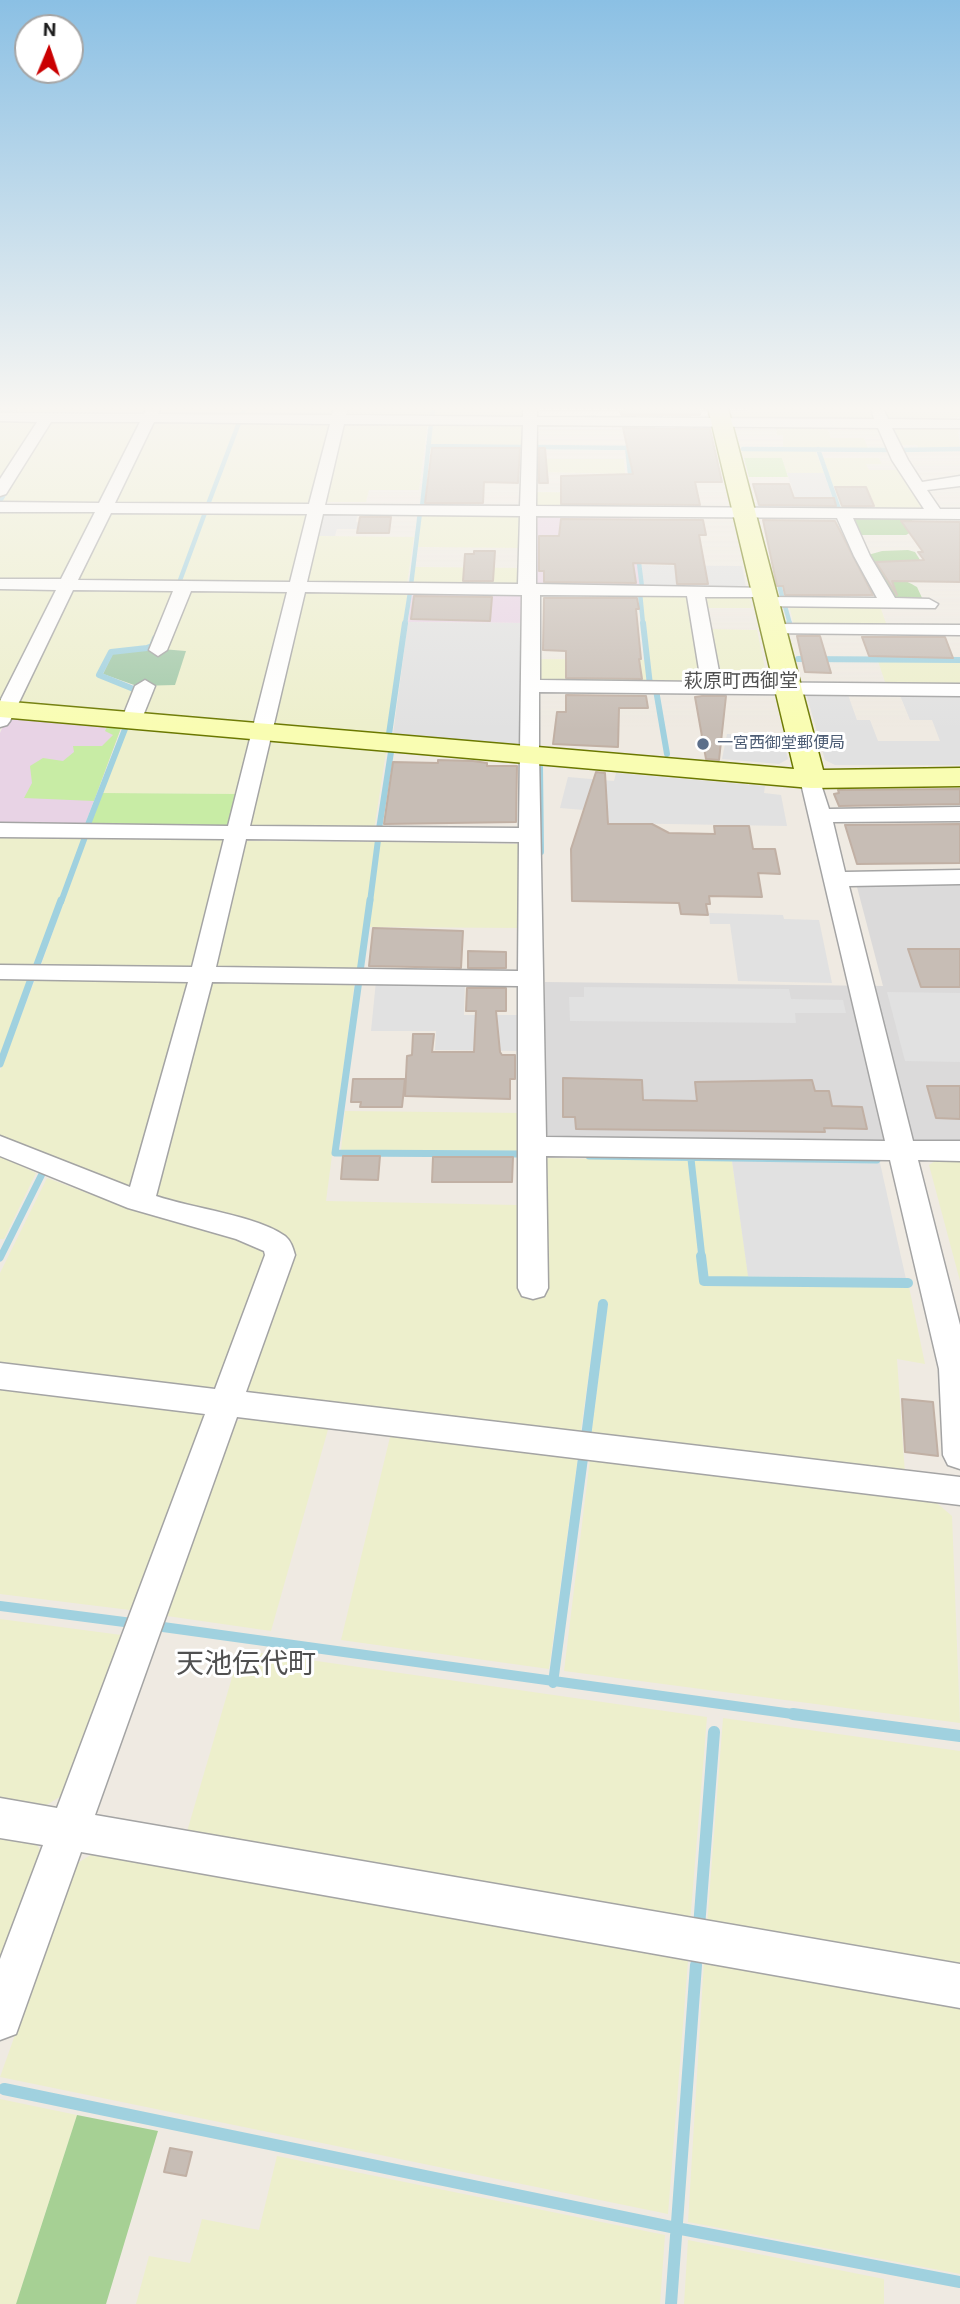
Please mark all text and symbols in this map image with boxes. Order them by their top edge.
north arrow [14,14,84,84]
text: N [43,18,57,41]
district label: 萩原町西御堂 [684,671,798,693]
place label: 一宮西御堂郵便局 [717,734,845,754]
marker: 一宮西御堂郵便局 [695,736,711,752]
district label: 天池伝代町 [176,1649,316,1683]

